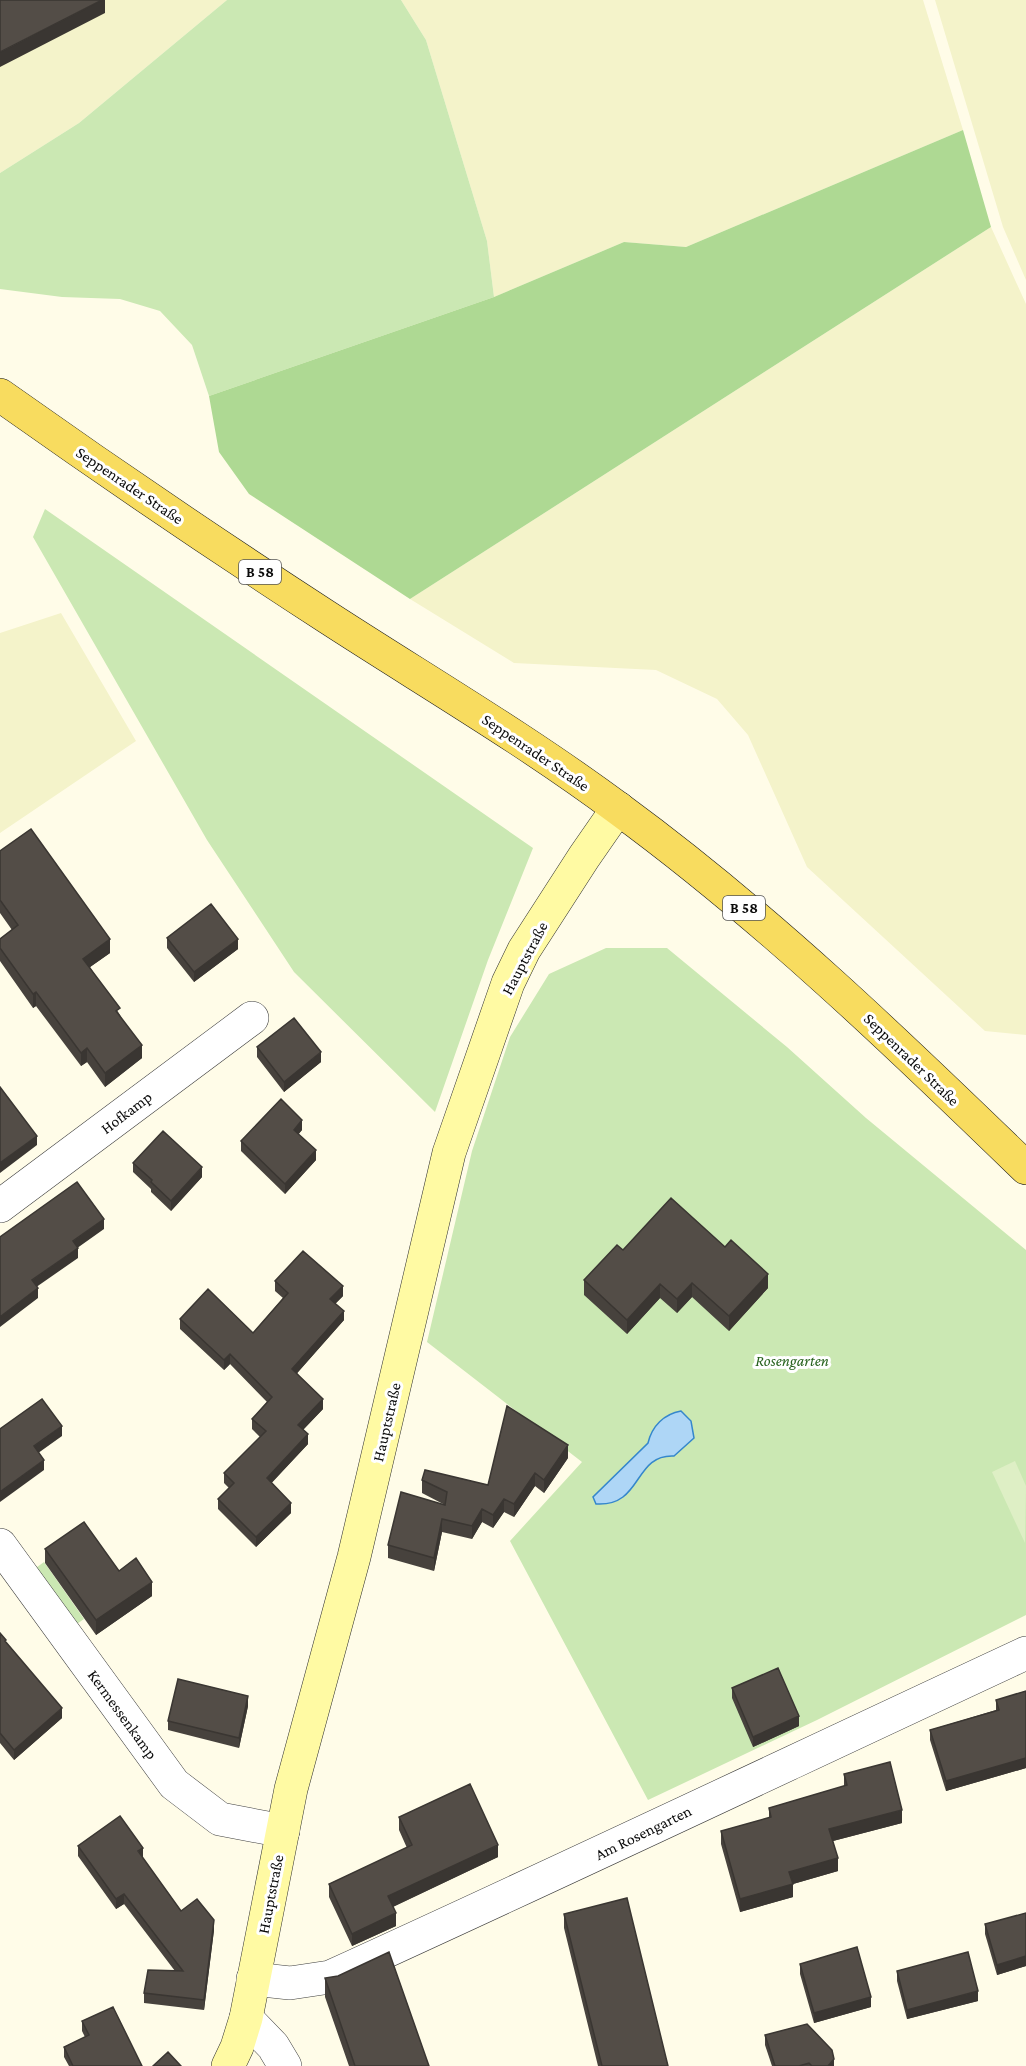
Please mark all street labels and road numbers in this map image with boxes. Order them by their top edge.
street label: Seppenrader Straße [72,443,186,528]
road number: B 58 [239,560,281,584]
street label: Seppenrader Straße [478,710,592,795]
road number: B 58 [723,896,765,920]
street label: Hauptstraße [498,919,552,998]
street label: Seppenrader Straße [860,1010,963,1110]
street label: Hofkamp [98,1088,156,1138]
street label: Hauptstraße [369,1381,405,1463]
street label: Kermessenkamp [84,1666,161,1763]
street label: Am Rosengarten [592,1802,695,1864]
street label: Hauptstraße [254,1853,287,1935]

